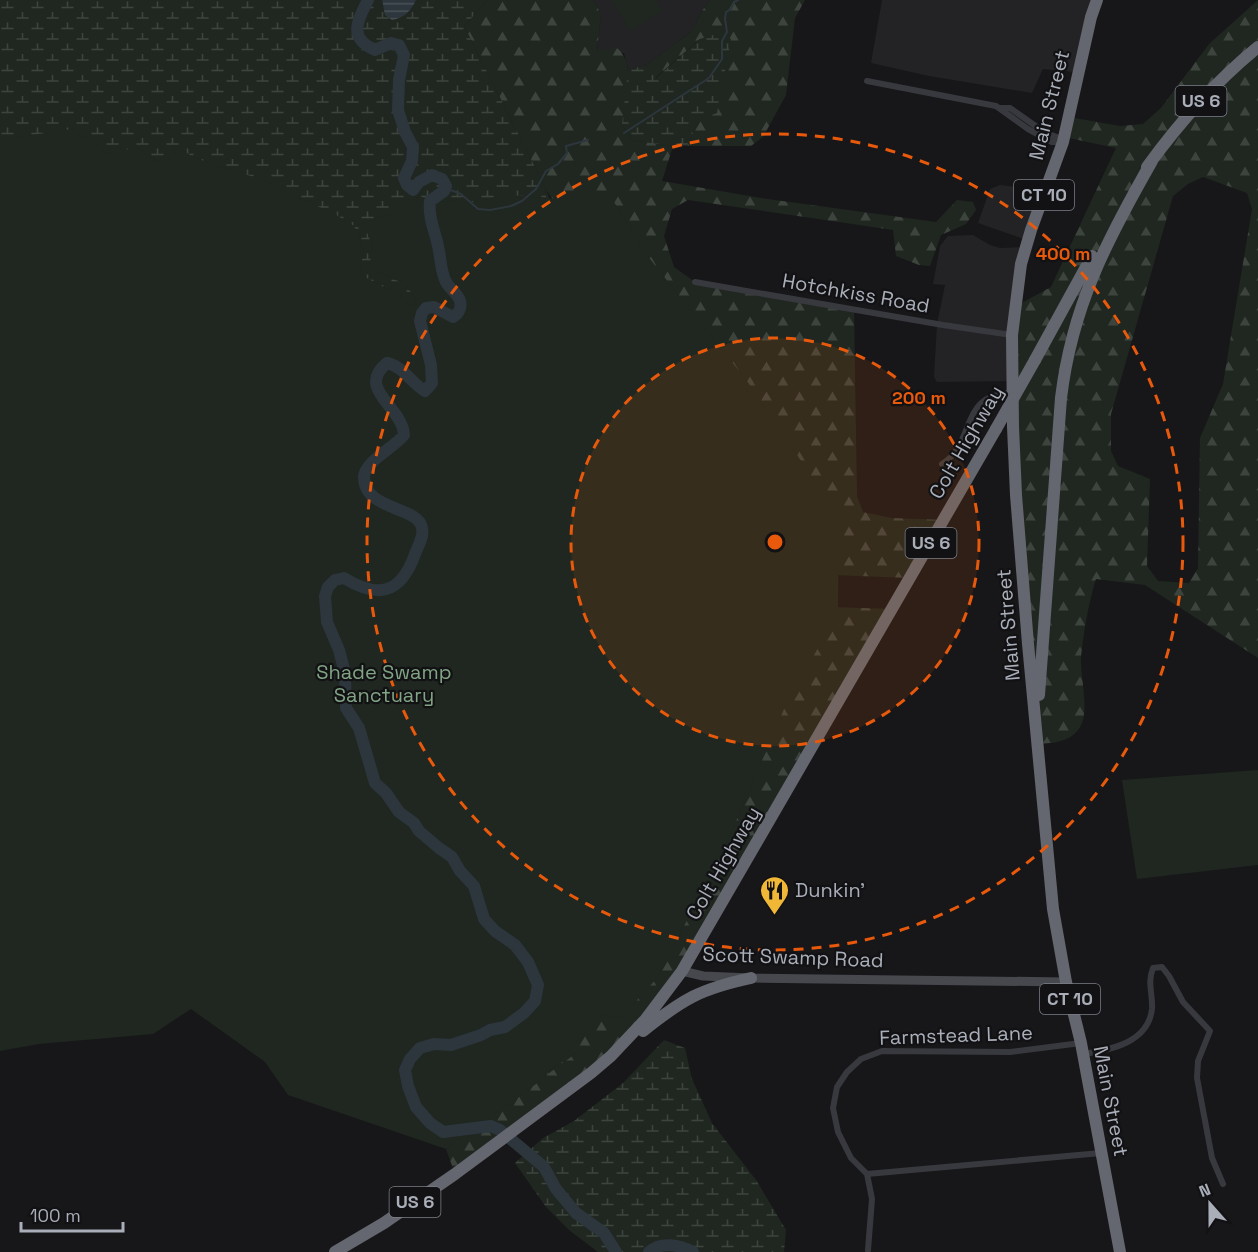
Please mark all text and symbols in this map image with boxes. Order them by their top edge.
street label: Main Street [1023,47,1075,163]
road number: US 6 [1176,86,1226,116]
road number: CT 10 [1014,180,1074,210]
text: 400 m [1036,242,1090,265]
street label: Hotchkiss Road [780,267,932,319]
street label: Colt Highway [923,381,1009,503]
text: 200 m [892,386,946,409]
road number: US 6 [906,528,956,558]
centre of rings [765,532,785,552]
street label: Main Street [990,568,1026,682]
park label: Shade Swamp Sanctuary [316,659,452,708]
street label: Colt Highway [680,802,766,924]
restaurant icon: Dunkin' [758,874,790,916]
place label: Dunkin' [795,877,865,903]
street label: Scott Swamp Road [702,941,884,973]
road number: CT 10 [1040,984,1100,1014]
street label: Farmstead Lane [879,1019,1033,1051]
street label: Main Street [1088,1043,1134,1159]
north arrow [1180,1174,1240,1234]
text: N [1196,1179,1214,1202]
road number: US 6 [390,1187,440,1217]
scale bar [21,1195,123,1233]
text: 100 m [30,1204,81,1227]

